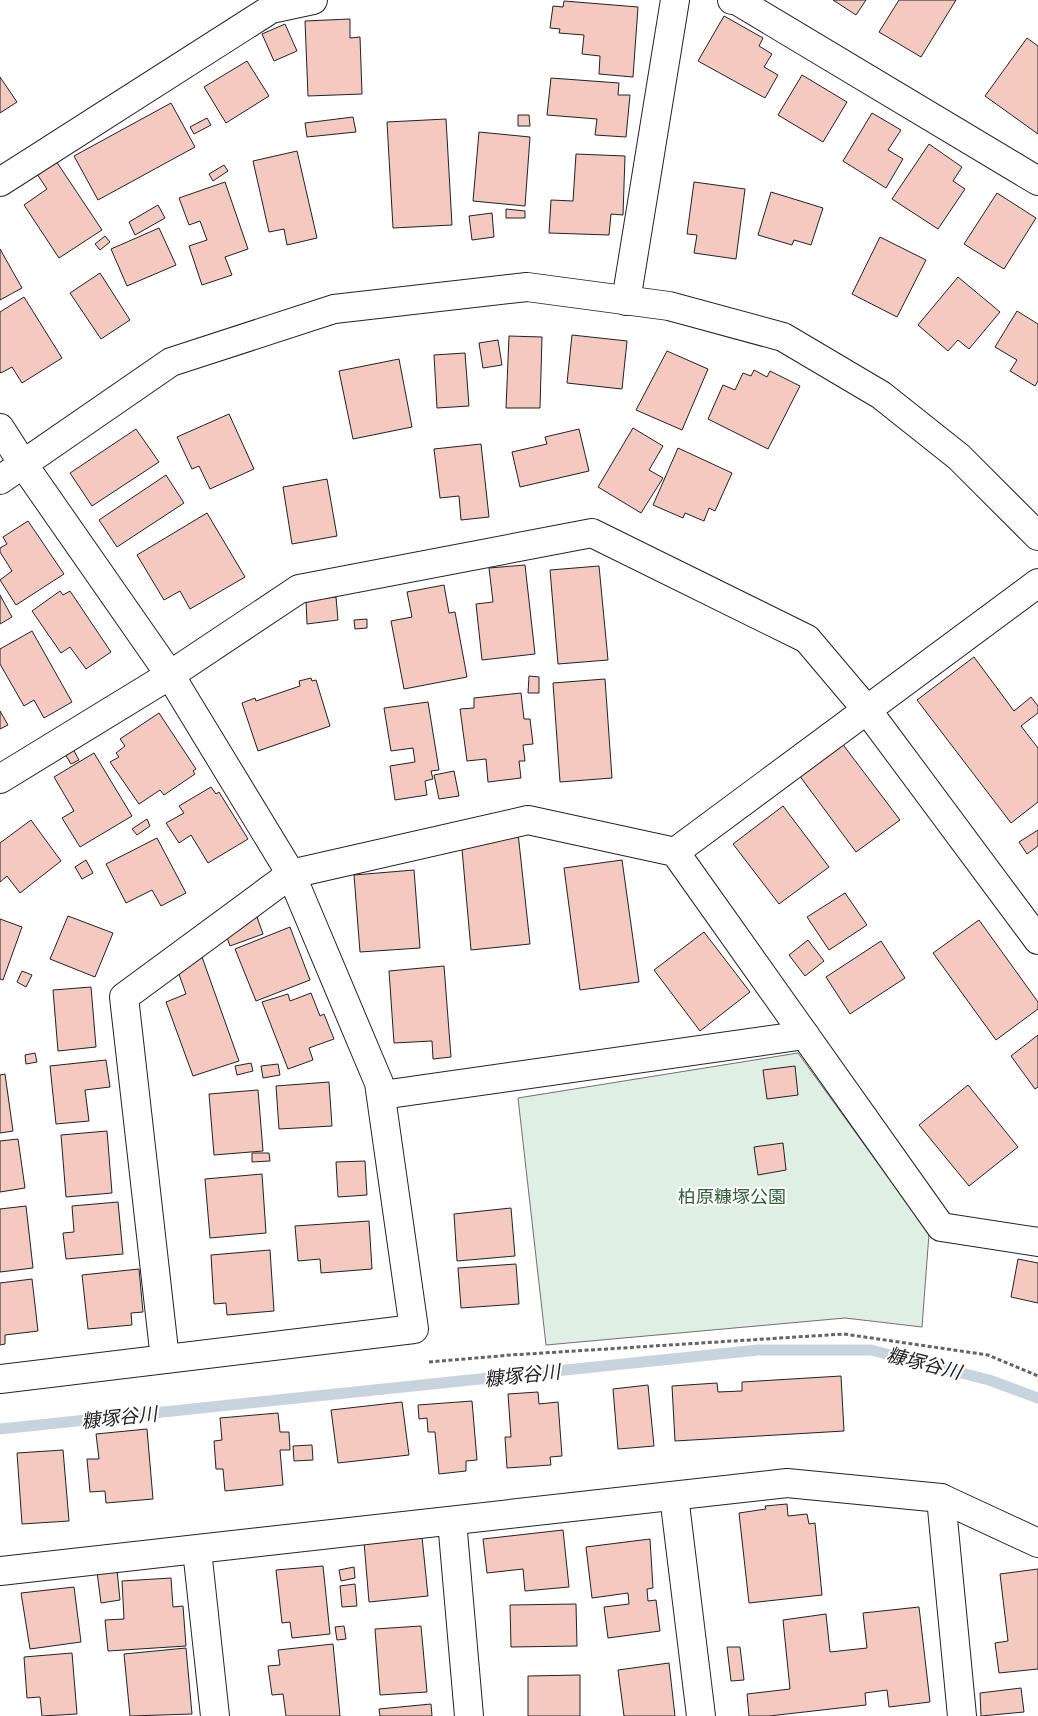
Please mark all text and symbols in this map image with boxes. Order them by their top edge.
park label: 柏原糠塚公園 [678,1186,786,1207]
water label: 糠塚谷川 [884,1343,965,1383]
water label: 糠塚谷川 [483,1360,563,1390]
water label: 糠塚谷川 [80,1402,160,1432]

